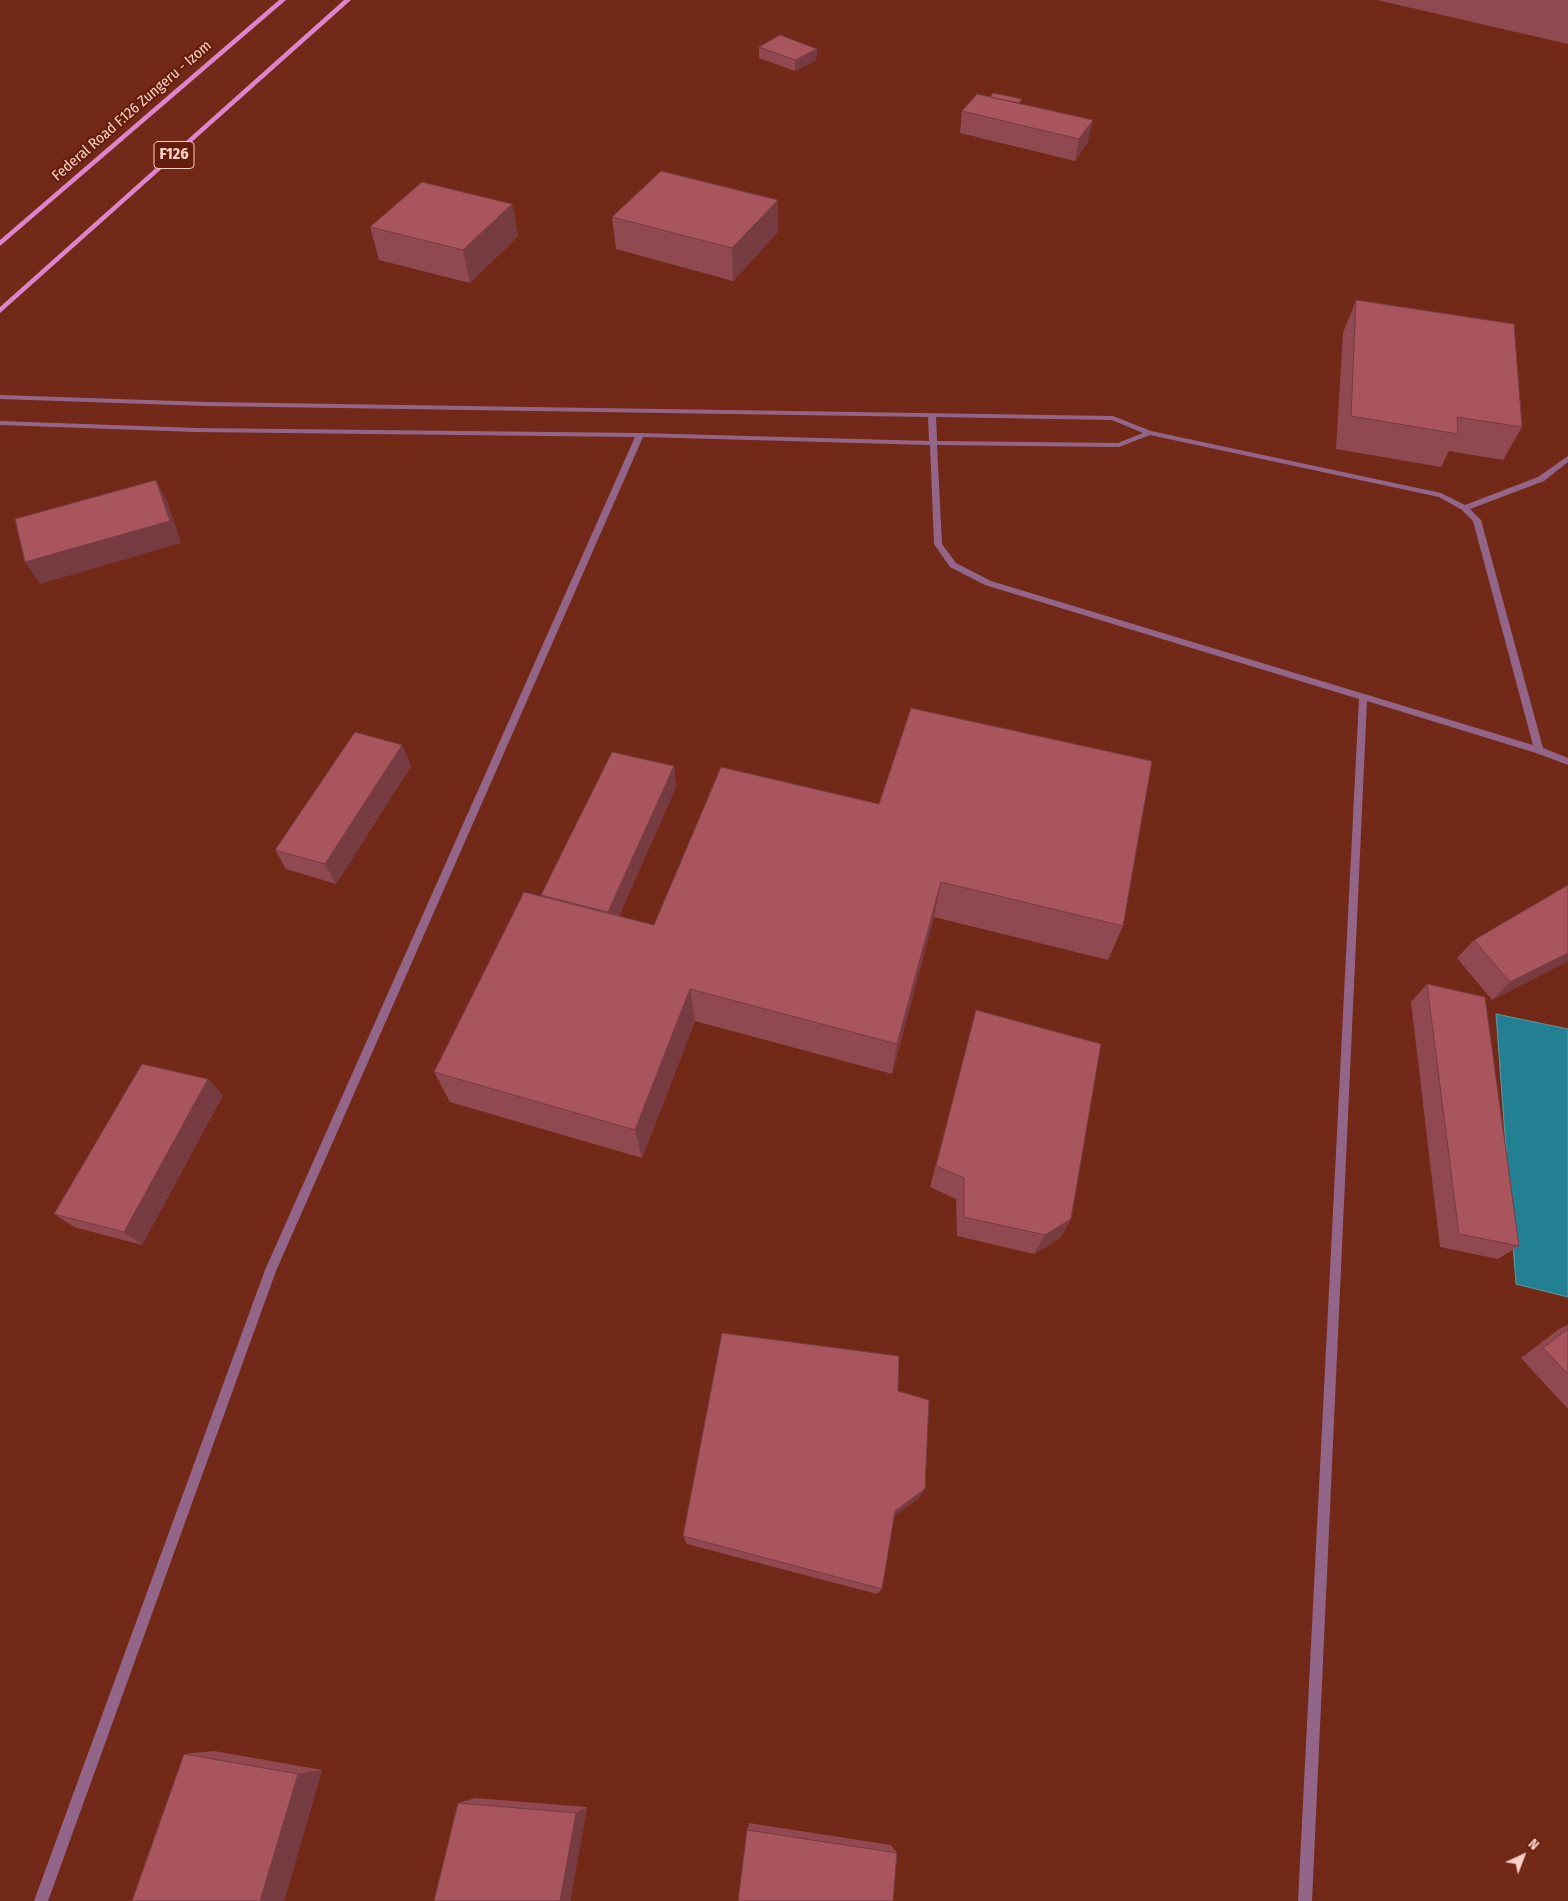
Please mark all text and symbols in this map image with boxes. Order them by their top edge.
street label: Federal Road F.126 Zungeru - Izom [49,37,215,185]
road number: F126 [154,142,194,168]
north arrow [1498,1831,1548,1881]
text: N [1525,1836,1542,1854]

